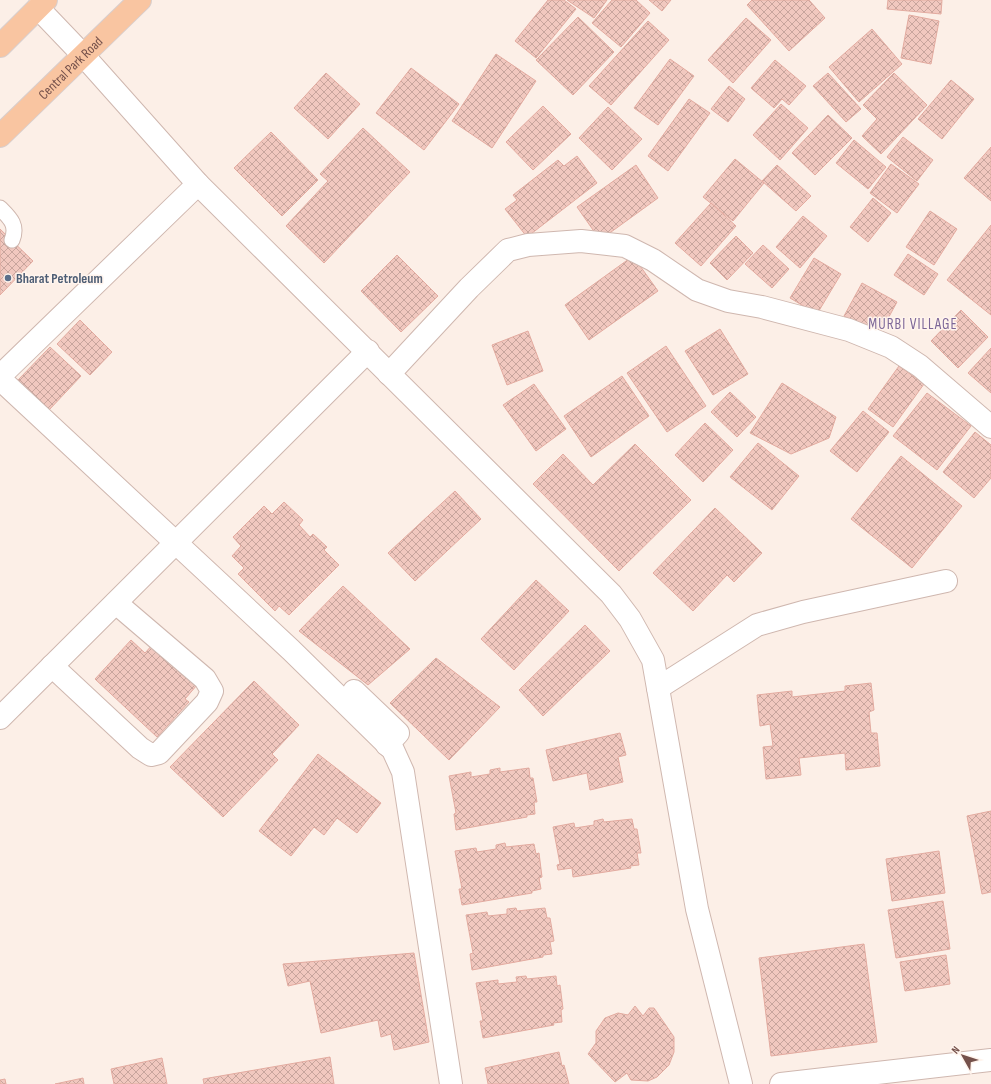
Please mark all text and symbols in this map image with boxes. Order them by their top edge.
street label: Central Park Road [35,33,106,103]
place label: Bharat Petroleum [16,270,103,287]
marker: Bharat Petroleum [3,273,13,283]
district label: MURBI VILLAGE [868,315,958,334]
north arrow [943,1036,983,1076]
text: N [949,1044,963,1056]

